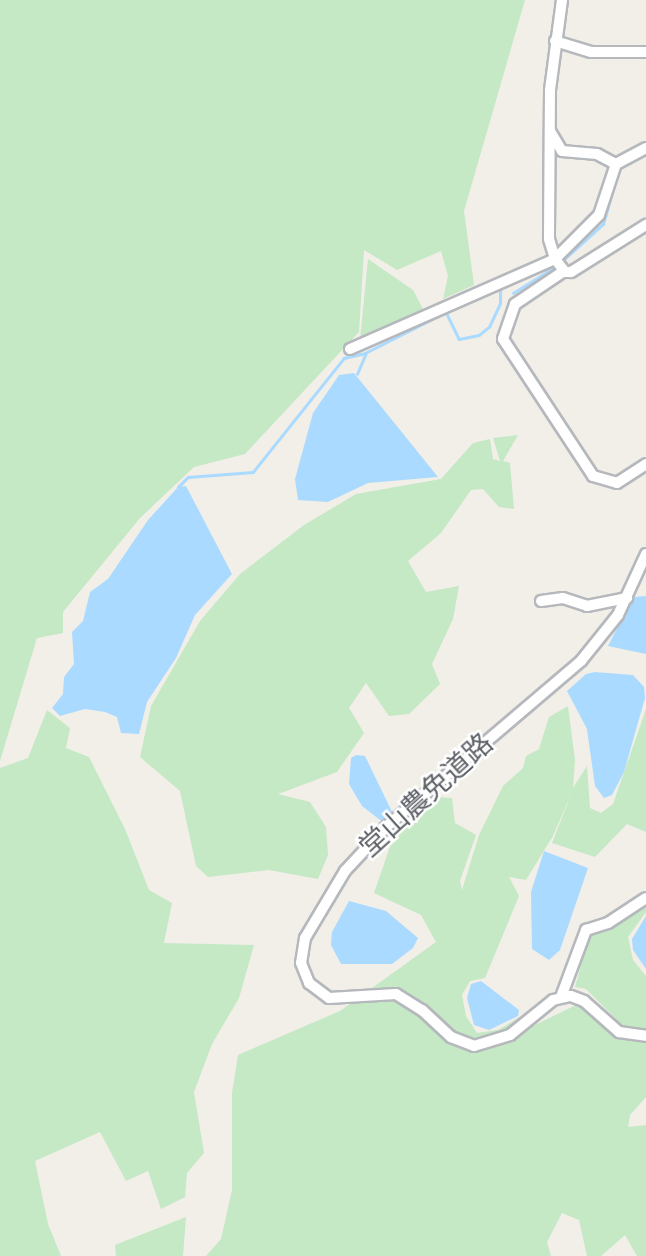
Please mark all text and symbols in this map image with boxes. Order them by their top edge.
street label: 堂山農免道路 [353,727,501,865]

